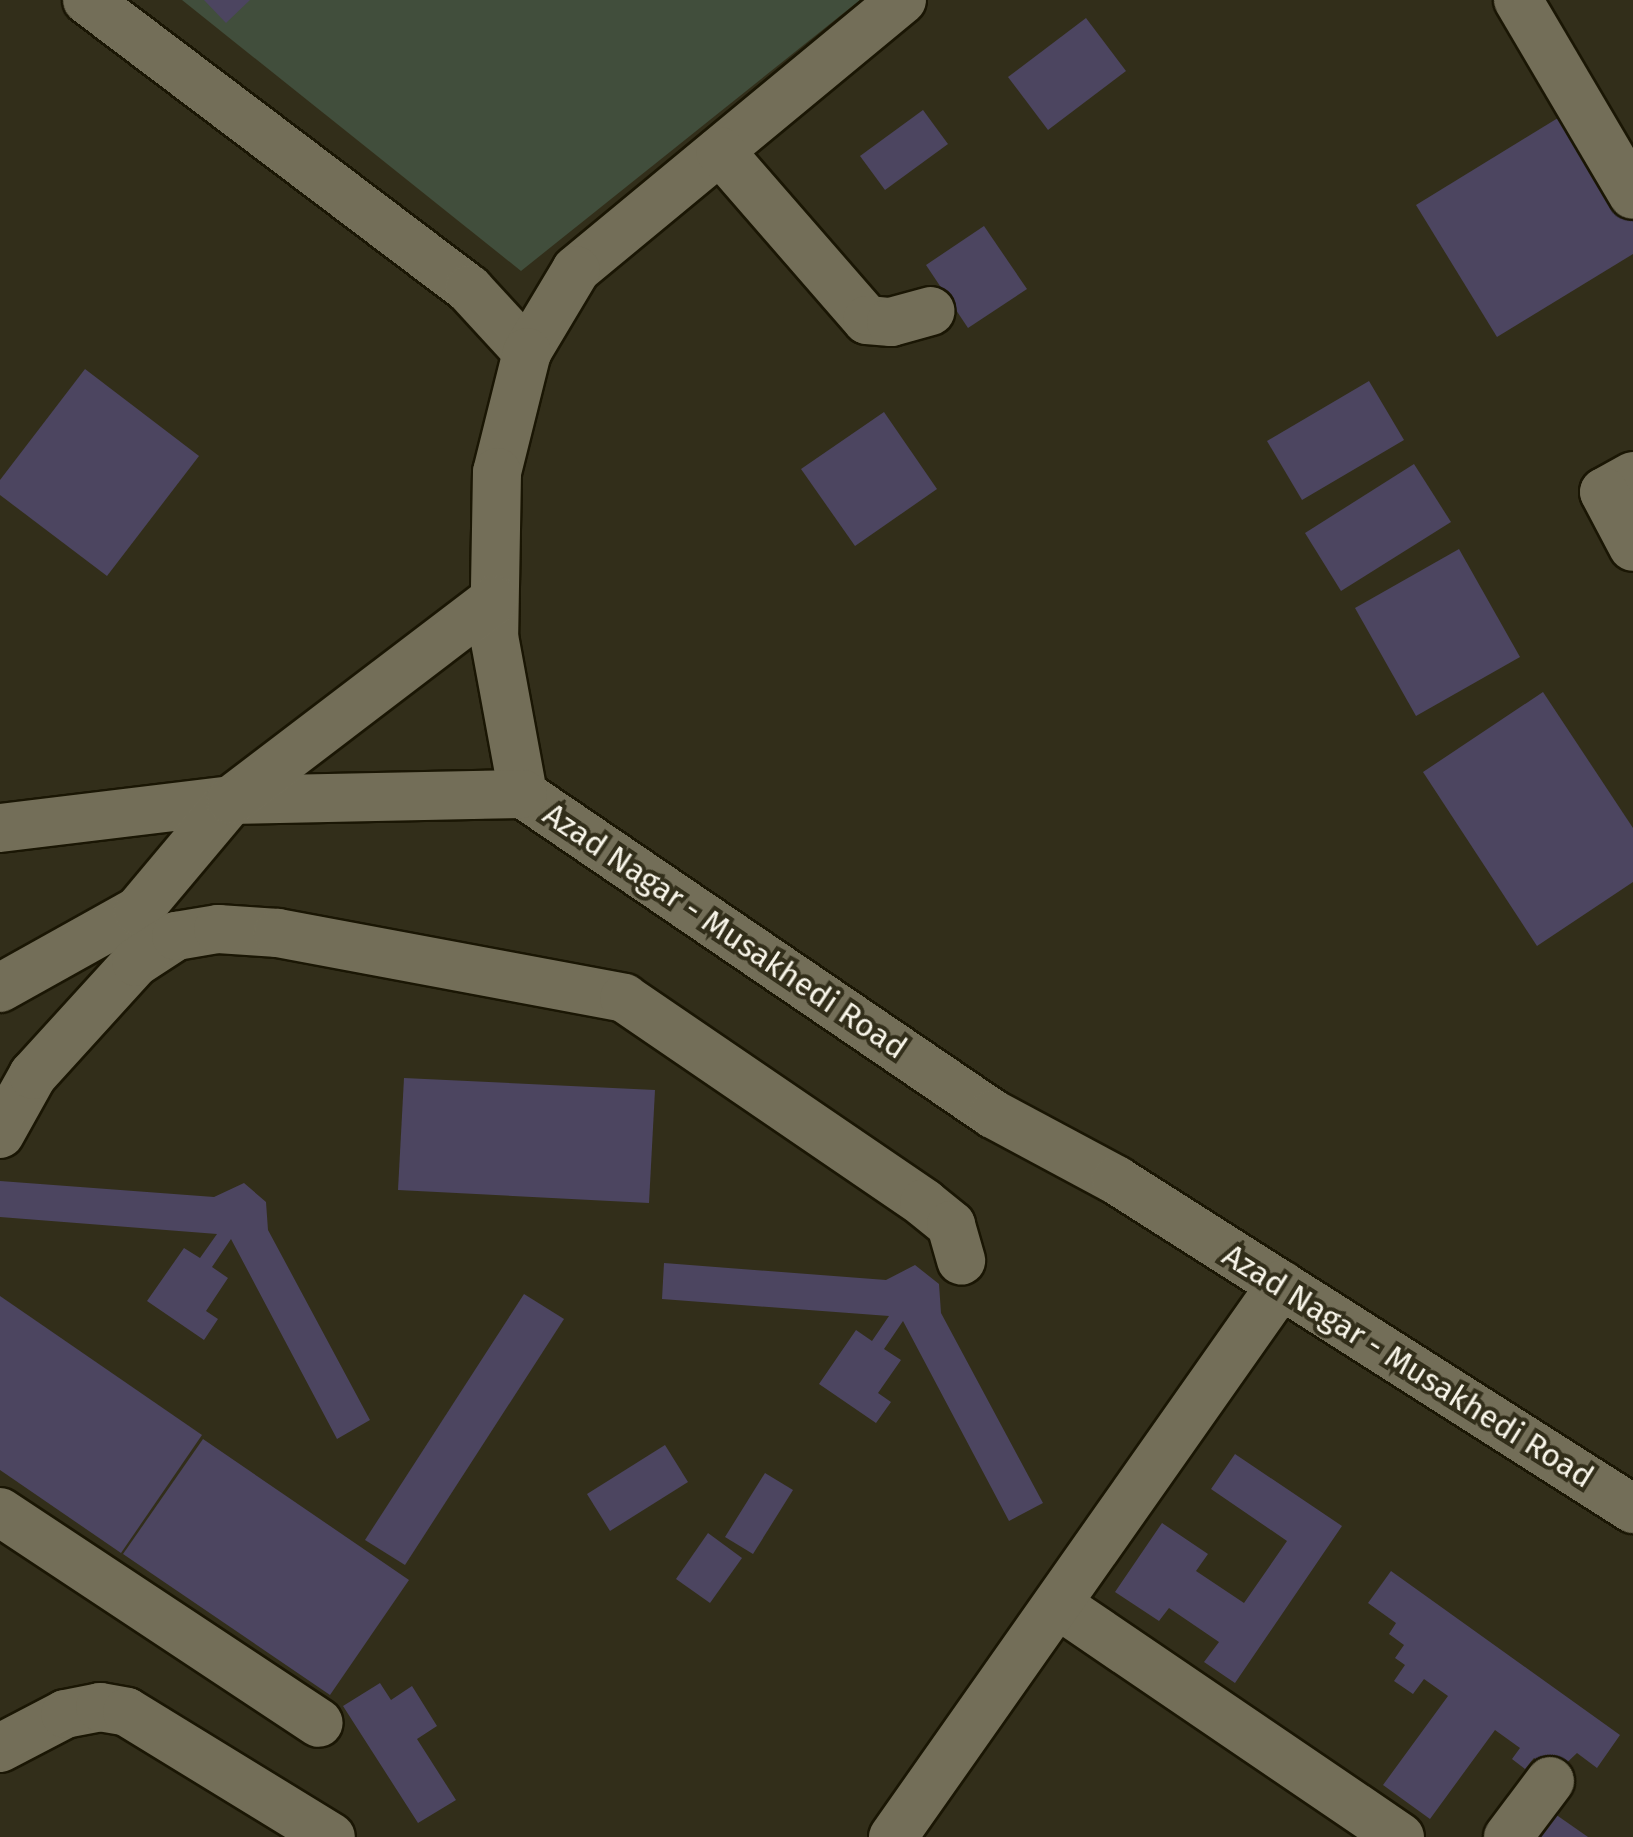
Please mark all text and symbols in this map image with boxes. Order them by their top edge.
street label: Azad Nagar - Musakhedi Road [536,795,914,1067]
street label: Azad Nagar - Musakhedi Road [1215,1236,1601,1496]

